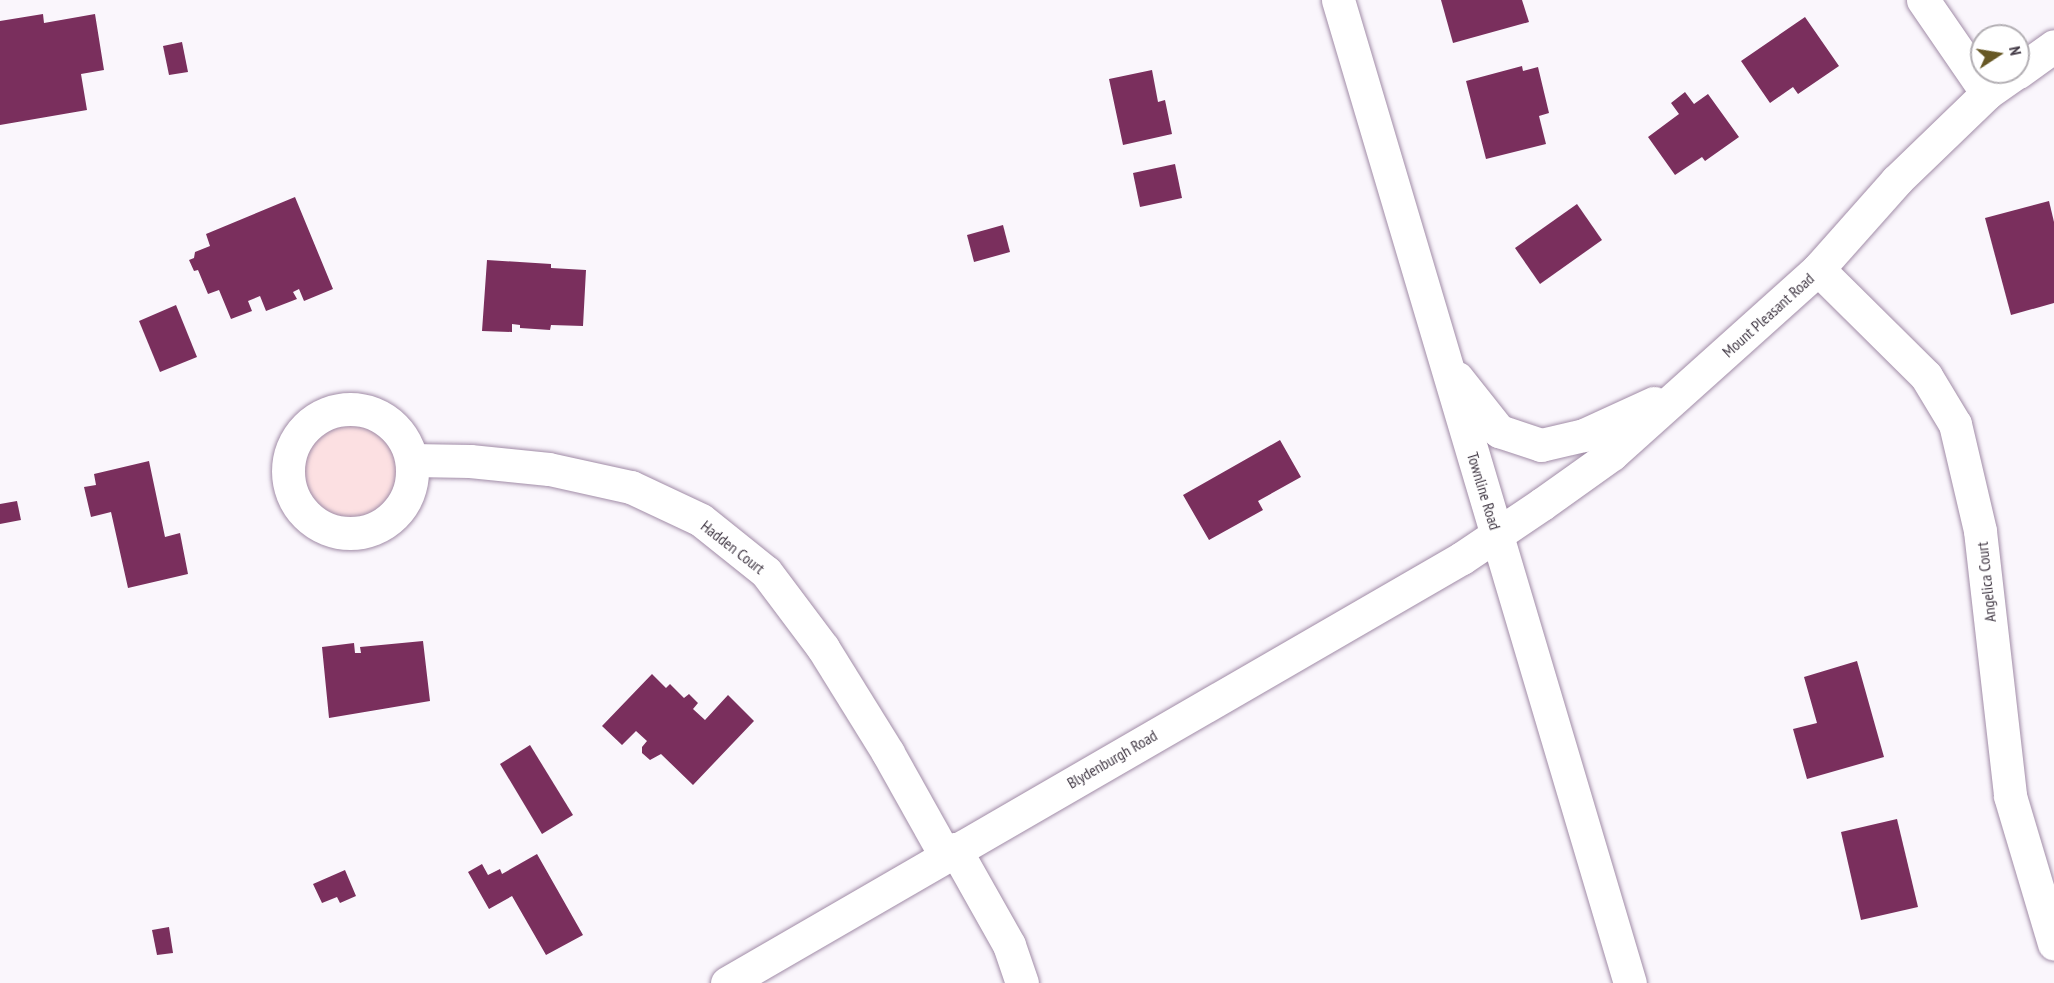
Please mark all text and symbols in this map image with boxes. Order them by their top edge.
north arrow [1970,24,2030,84]
text: N [2005,44,2026,57]
street label: Mount Pleasant Road [1718,269,1818,361]
street label: Townline Road [1463,450,1505,532]
street label: Hadden Court [697,516,769,578]
street label: Angelica Court [1972,541,2000,623]
street label: Blydenburgh Road [1064,725,1160,793]

